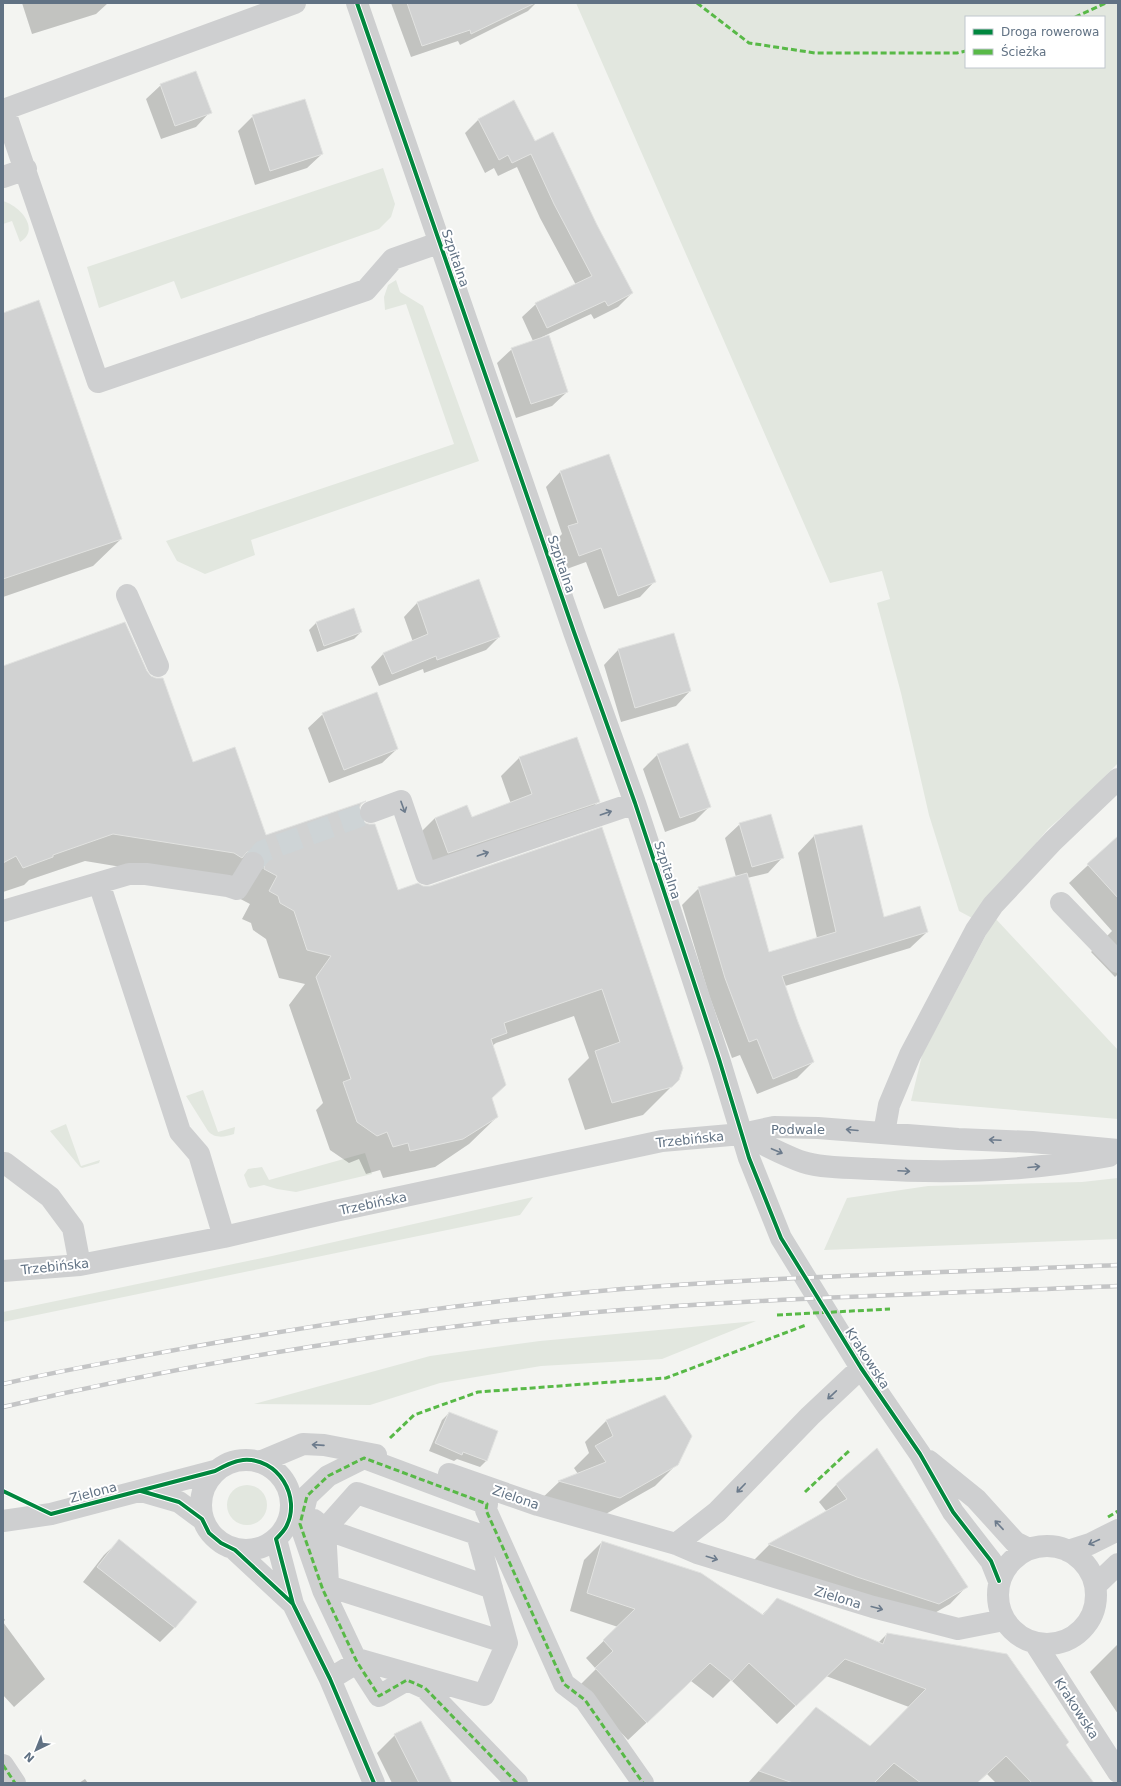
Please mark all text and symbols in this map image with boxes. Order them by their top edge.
legend [965,16,1105,68]
text: Droga rowerowa [1001,25,1099,39]
text: Ścieżka [1001,44,1046,59]
street label: Szpitalna [439,227,472,289]
street label: Szpitalna [545,533,578,595]
one-way arrow [400,801,408,813]
one-way arrow [599,808,611,816]
street label: Szpitalna [651,839,684,901]
one-way arrow [476,850,488,858]
street label: Podwale [771,1122,825,1137]
one-way arrow [846,1127,859,1134]
street label: Trzebińska [654,1128,725,1151]
one-way arrow [989,1137,1002,1144]
one-way arrow [771,1147,783,1155]
one-way arrow [1027,1163,1040,1170]
one-way arrow [897,1168,910,1175]
street label: Trzebińska [337,1189,408,1218]
street label: Trzebińska [19,1255,90,1278]
street label: Krakowska [842,1325,893,1392]
one-way arrow [828,1390,838,1399]
one-way arrow [312,1441,325,1448]
street label: Zielona [68,1479,118,1506]
one-way arrow [737,1482,746,1492]
street label: Zielona [491,1483,541,1512]
one-way arrow [995,1519,1004,1530]
one-way arrow [1088,1539,1100,1546]
one-way arrow [706,1555,719,1562]
street label: Zielona [813,1583,863,1612]
one-way arrow [870,1605,883,1612]
street label: Krakowska [1051,1675,1102,1742]
north arrow [16,1730,56,1770]
text: N [22,1749,37,1765]

